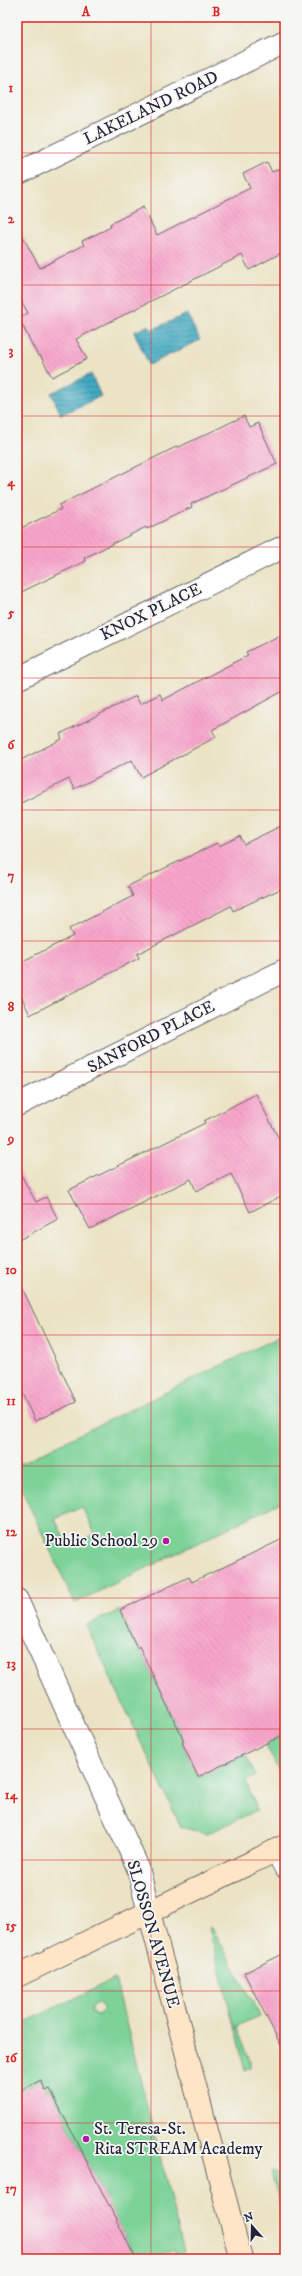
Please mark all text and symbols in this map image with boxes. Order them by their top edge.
text: A [81,4,91,20]
text: B [212,4,220,20]
street label: LAKELAND ROAD [80,66,222,150]
text: 1 [9,80,14,96]
text: 2 [8,211,15,227]
text: 3 [9,343,14,359]
text: 4 [6,474,15,491]
street label: KNOX PLACE [97,578,205,646]
text: 5 [7,605,15,621]
text: 6 [8,737,16,753]
text: 7 [8,868,15,884]
street label: SANFORD PLACE [84,995,218,1079]
text: 8 [8,999,15,1015]
text: 9 [7,1131,14,1147]
text: 10 [5,1262,17,1278]
text: 11 [6,1393,16,1409]
text: 12 [5,1524,17,1540]
place label: Public School 29 [44,1530,158,1552]
marker: Public School 29 [161,1536,171,1546]
text: 13 [6,1656,16,1672]
text: 14 [5,1787,18,1804]
street label: SLOSSON AVENUE [121,1858,185,2010]
text: 15 [5,1918,17,1934]
text: 16 [5,2050,18,2066]
place label: St. Teresa-St. Rita STREAM Academy [94,2118,264,2160]
marker: St. Teresa-St. Rita STREAM Academy [81,2134,91,2144]
text: 17 [5,2181,17,2197]
north arrow [232,2206,272,2246]
text: N [242,2209,256,2226]

